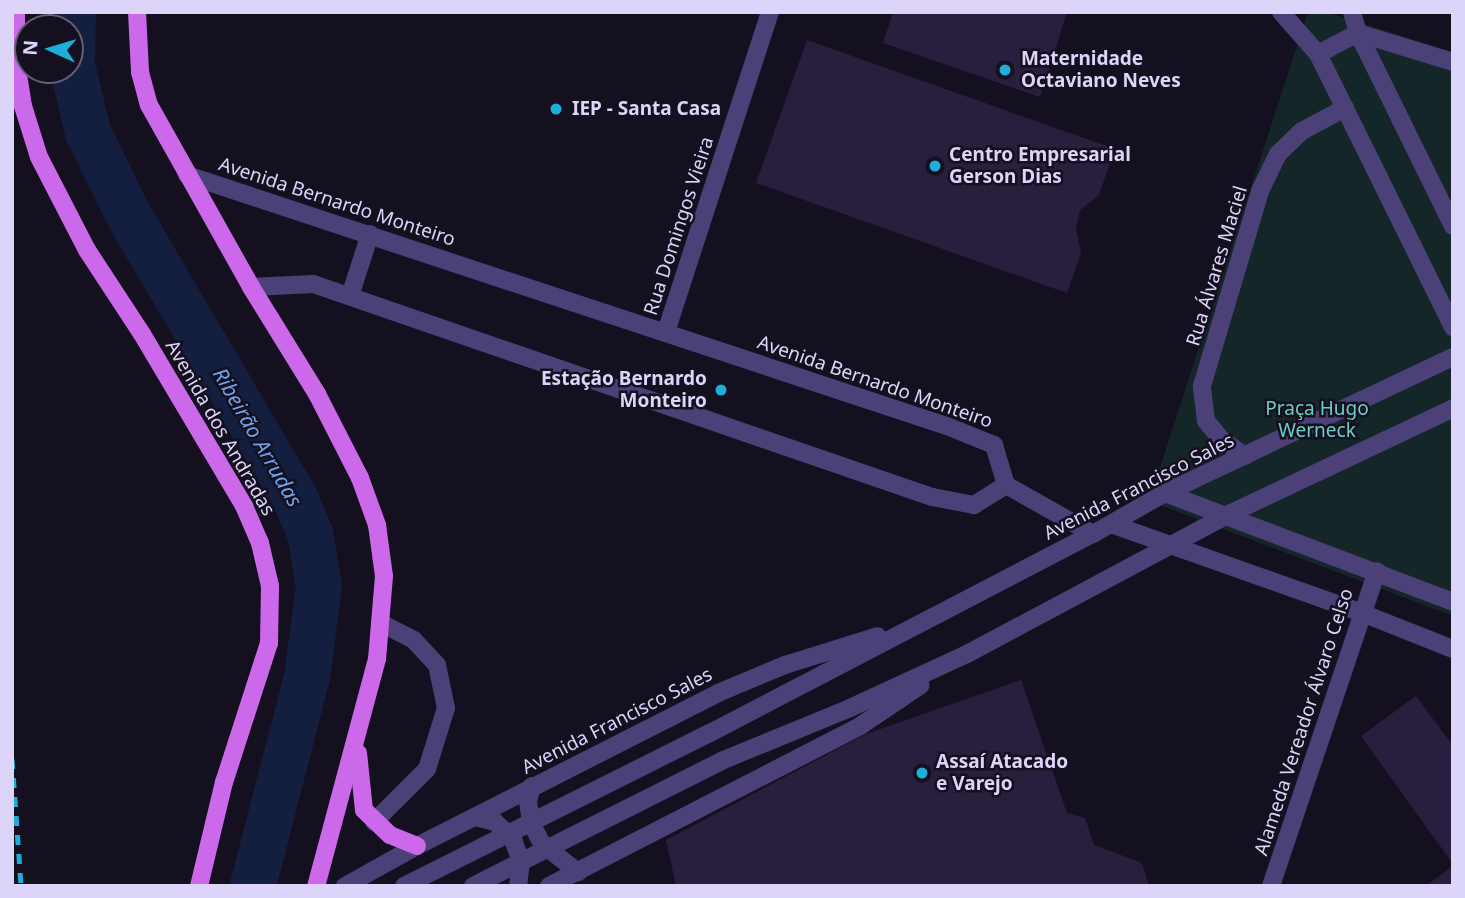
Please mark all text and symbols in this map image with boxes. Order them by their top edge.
north arrow [14,14,84,84]
text: N [17,39,44,56]
place label: Maternidade Octaviano Neves [1021,48,1181,92]
marker: Maternidade Octaviano Neves [995,60,1015,80]
place label: IEP - Santa Casa [572,98,721,120]
marker: IEP - Santa Casa [546,99,566,119]
street label: Rua Domingos Vieira [639,134,719,318]
place label: Centro Empresarial Gerson Dias [949,144,1131,188]
street label: Avenida Bernardo Monteiro [216,153,458,251]
marker: Centro Empresarial Gerson Dias [927,158,943,174]
street label: Rua Álvares Maciel [1182,183,1252,349]
street label: Avenida Bernardo Monteiro [754,331,996,433]
street label: Avenida dos Andradas [160,336,280,520]
water label: Ribeirão Arrudas [208,363,308,511]
place label: Estação Bernardo Monteiro [541,368,707,412]
marker: Estação Bernardo Monteiro [713,382,729,398]
park label: Praça Hugo Werneck [1265,398,1369,442]
street label: Avenida Francisco Sales [1040,429,1238,545]
street label: Alameda Vereador Álvaro Celso [1250,586,1358,858]
street label: Avenida Francisco Sales [518,663,716,779]
place label: Assaí Atacado e Varejo [936,751,1068,795]
marker: Assaí Atacado e Varejo [914,765,930,781]

